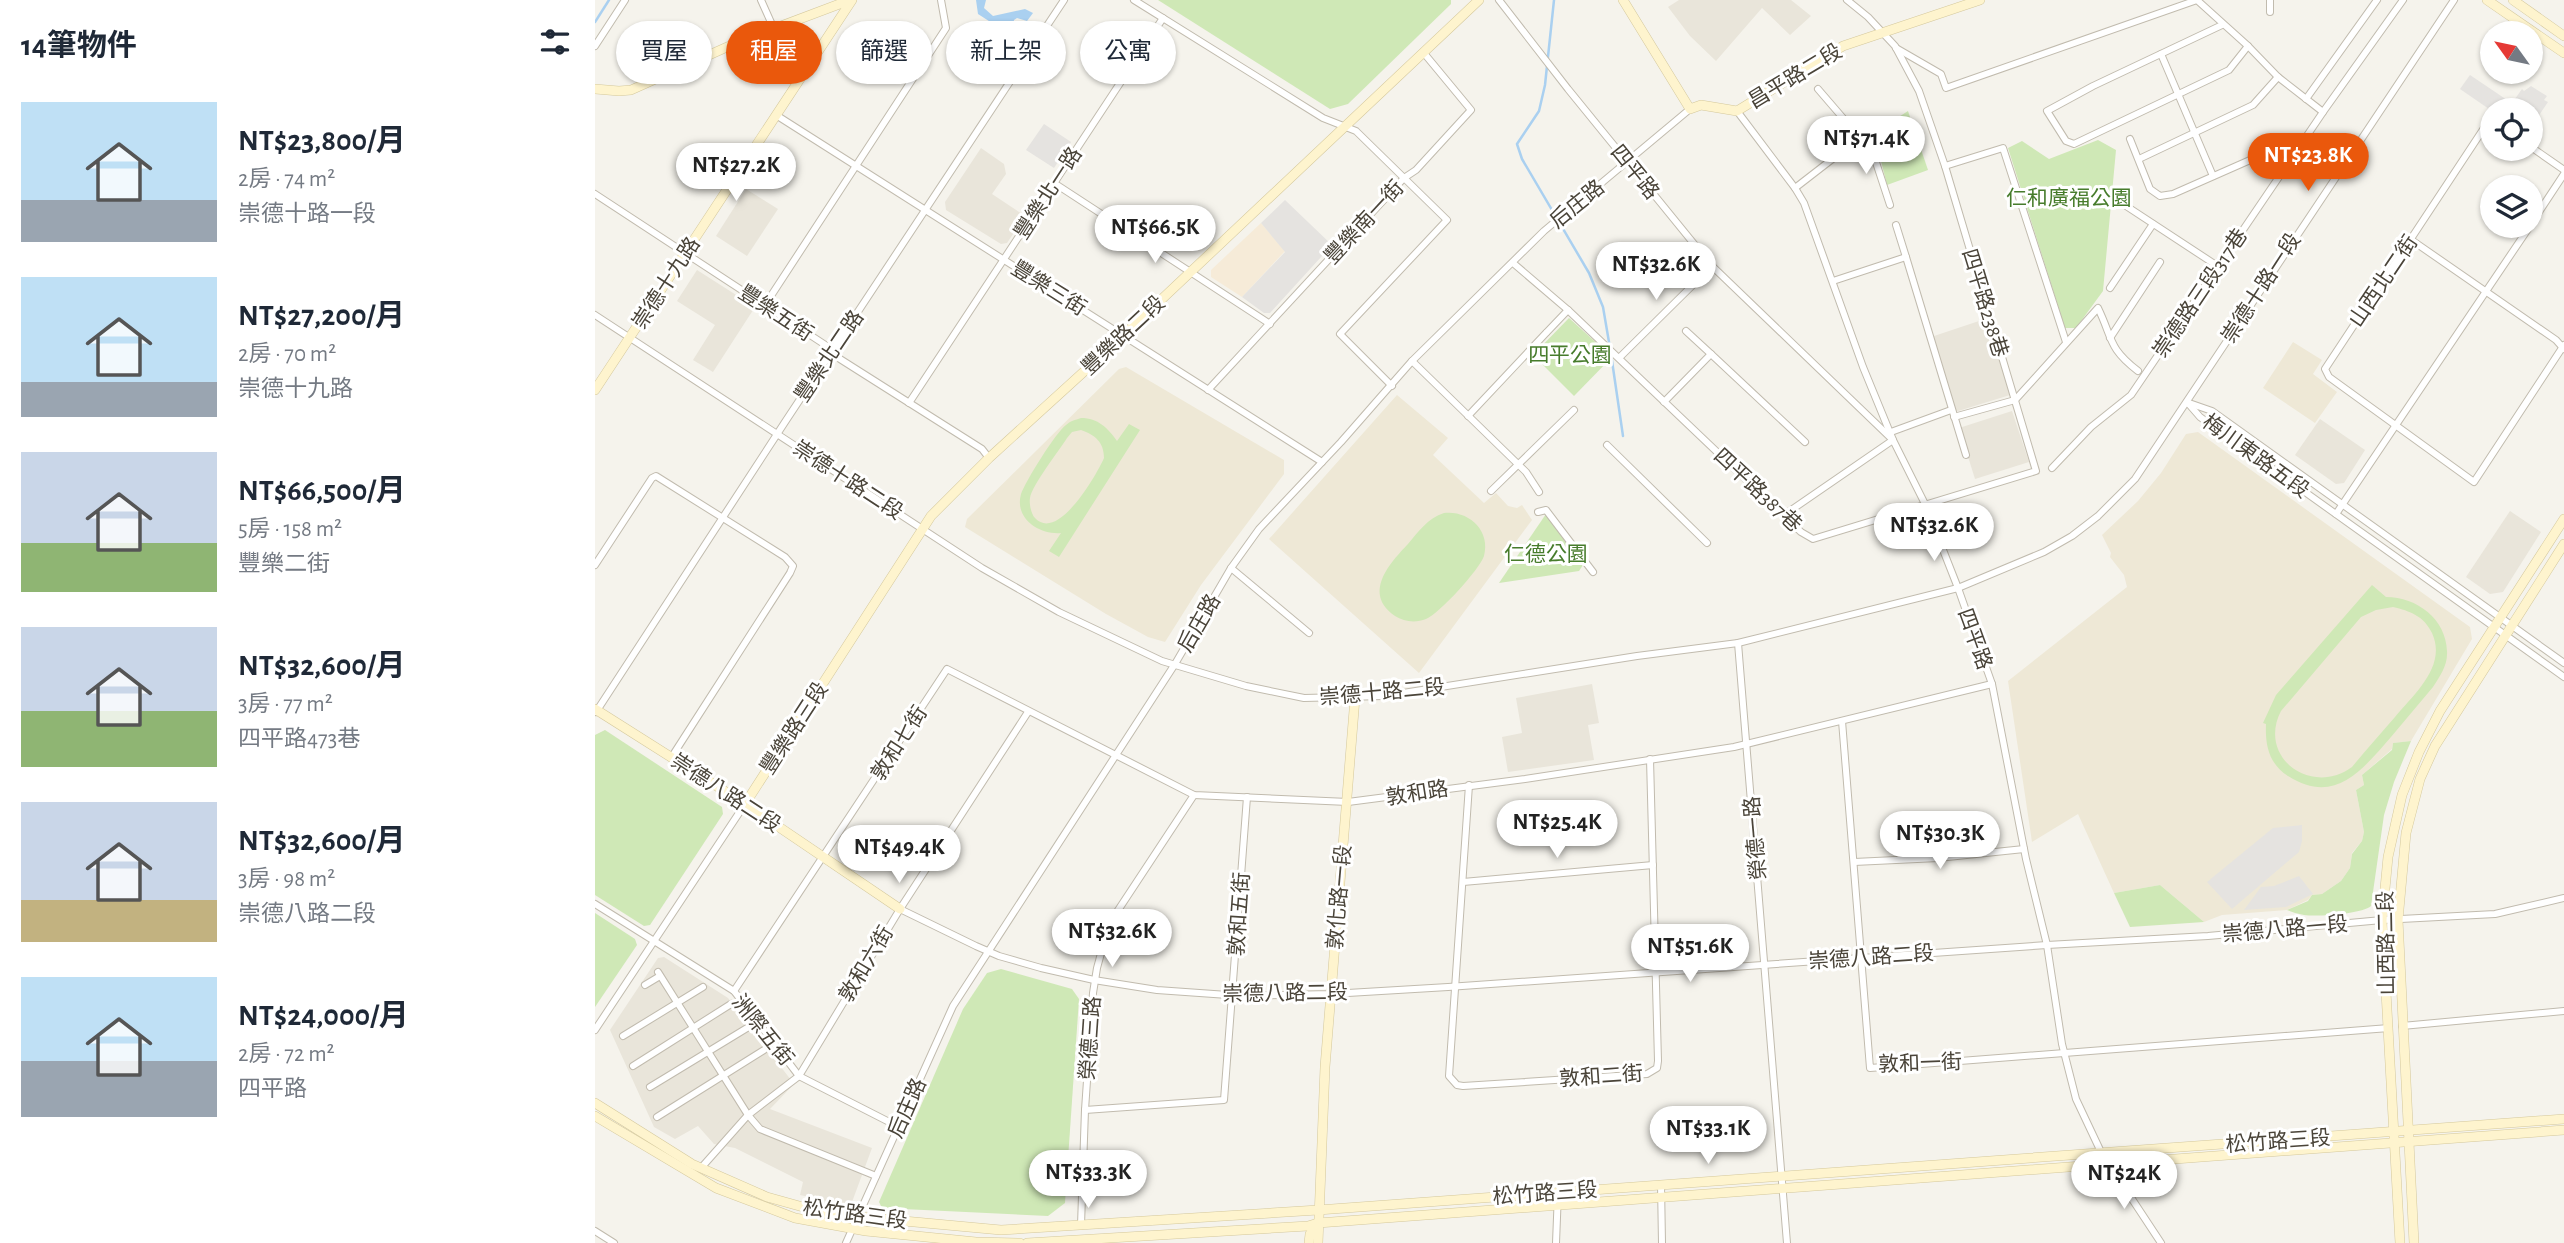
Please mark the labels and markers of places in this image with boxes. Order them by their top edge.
pin: NT$71.4K [1794,116,1938,176]
pin: NT$23.8K [2236,134,2380,193]
pin: NT$27.2K [664,144,808,203]
pin: NT$66.5K [1083,205,1227,265]
pin: NT$32.6K [1584,243,1728,302]
pin: NT$32.6K [1862,504,2006,563]
pin: NT$25.4K [1485,800,1629,860]
pin: NT$30.3K [1868,812,2012,871]
pin: NT$49.4K [827,826,971,885]
pin: NT$32.6K [1040,909,1184,969]
pin: NT$51.6K [1618,925,1762,984]
pin: NT$33.1K [1636,1106,1780,1166]
pin: NT$33.3K [1016,1150,1160,1210]
pin: NT$24K [2067,1152,2181,1211]

